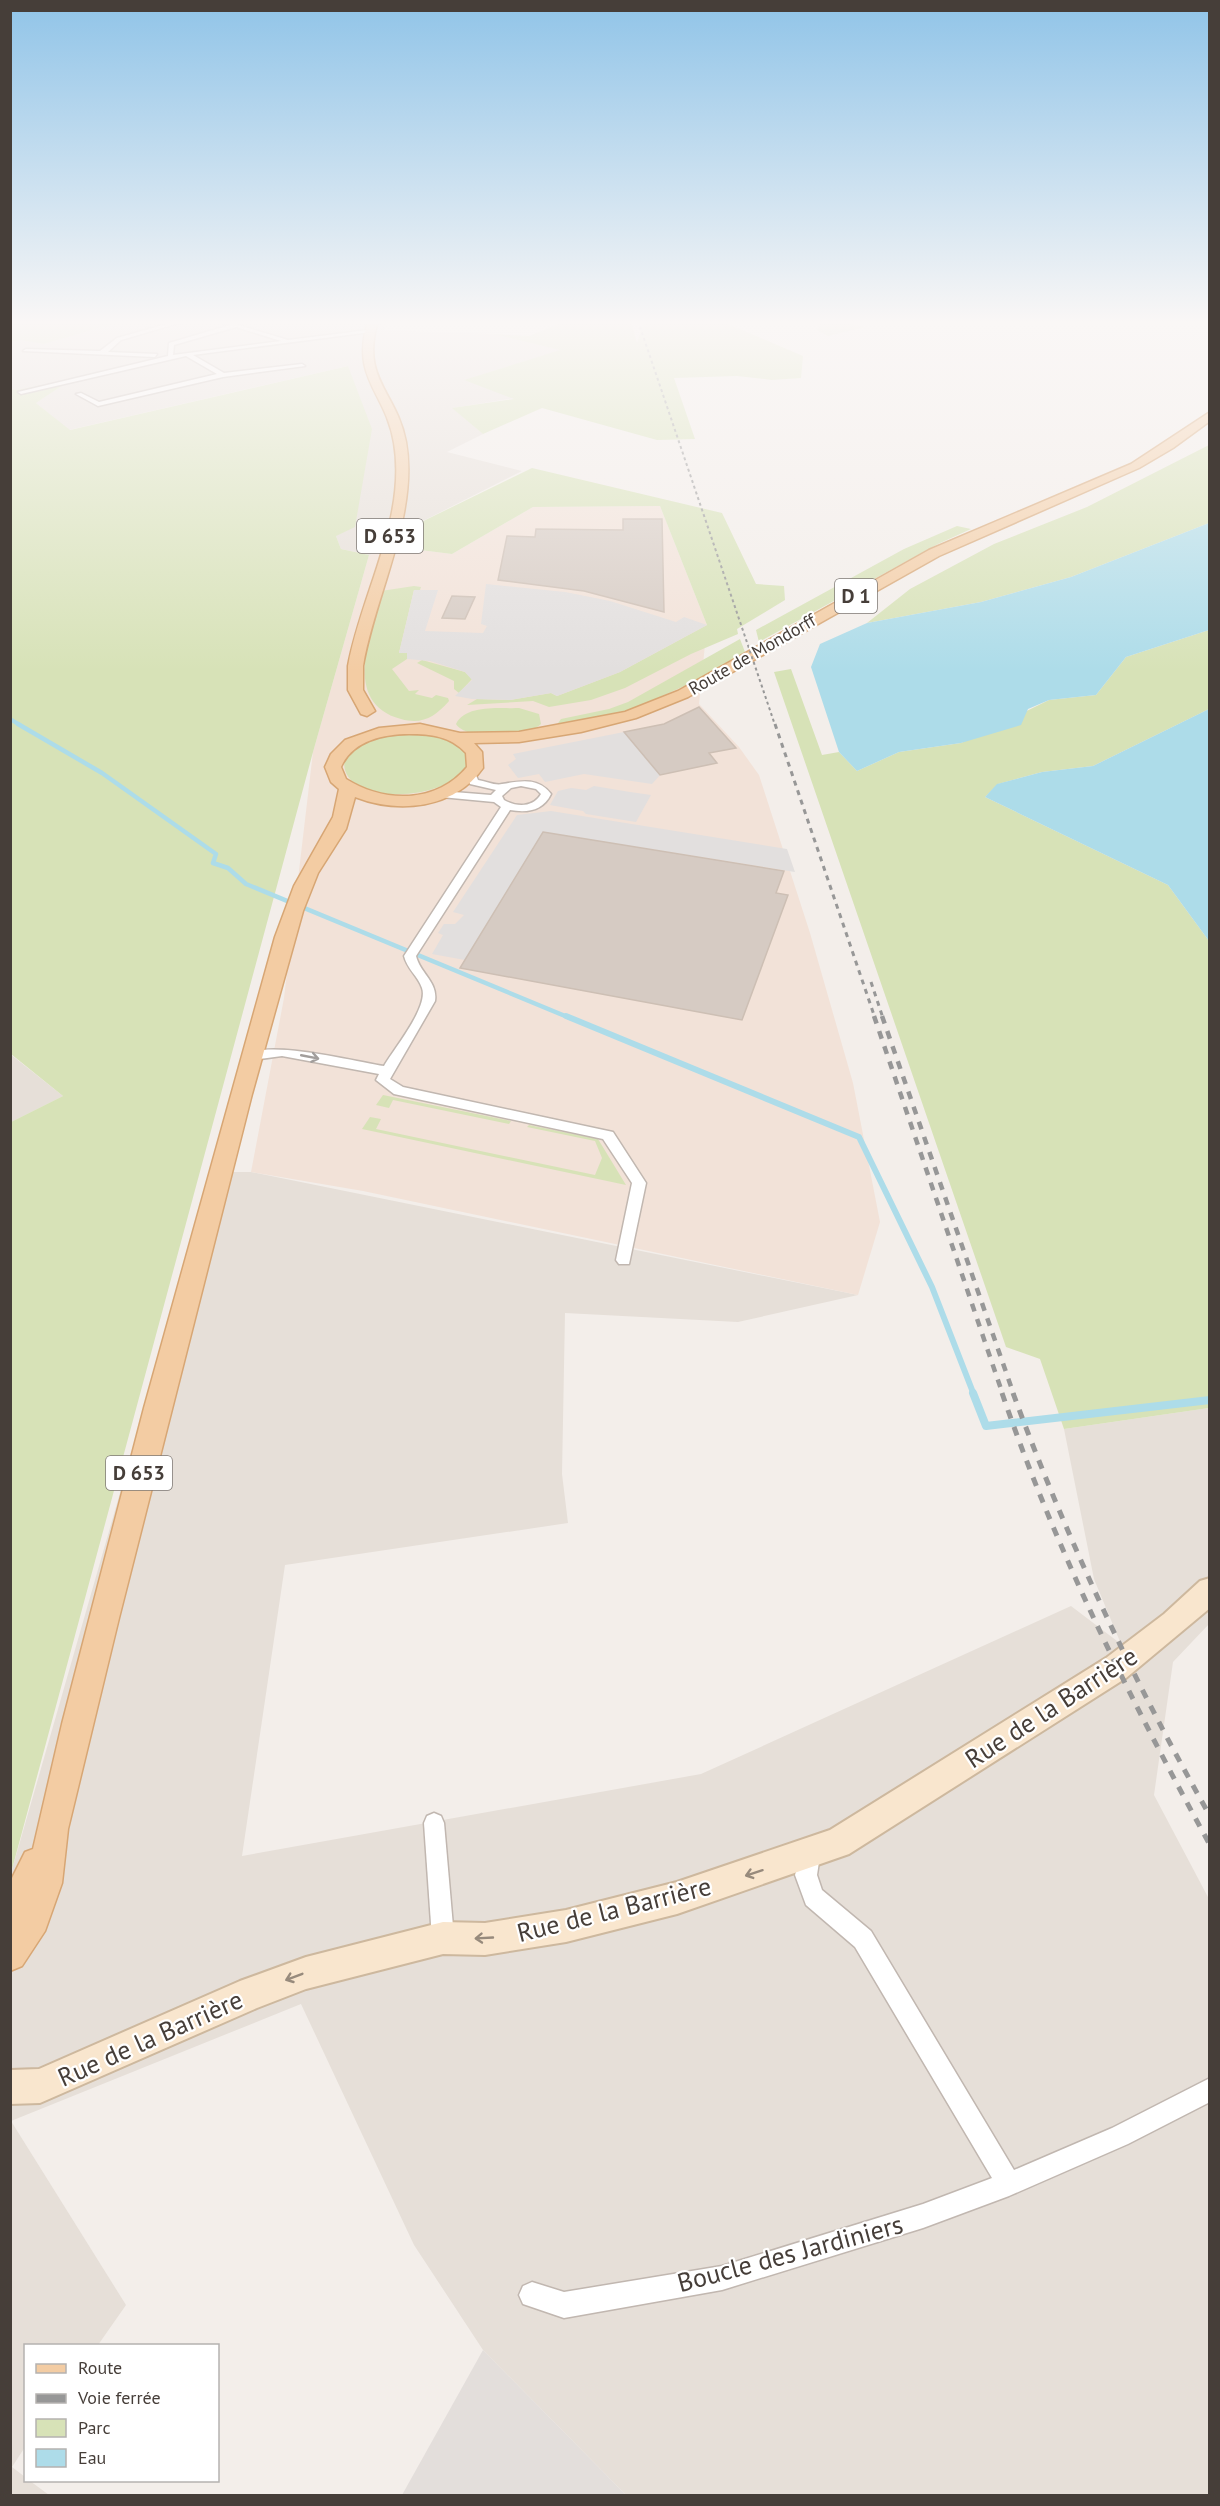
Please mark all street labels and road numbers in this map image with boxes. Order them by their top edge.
road number: D 653 [357,519,423,553]
road number: D 1 [835,579,877,613]
street label: Route de Mondorff [684,608,821,700]
road number: D 653 [106,1456,172,1490]
street label: Rue de la Barrière [959,1639,1143,1775]
street label: Rue de la Barrière [513,1869,715,1949]
street label: Rue de la Barrière [52,1982,248,2094]
street label: Boucle des Jardiniers [674,2207,906,2299]

